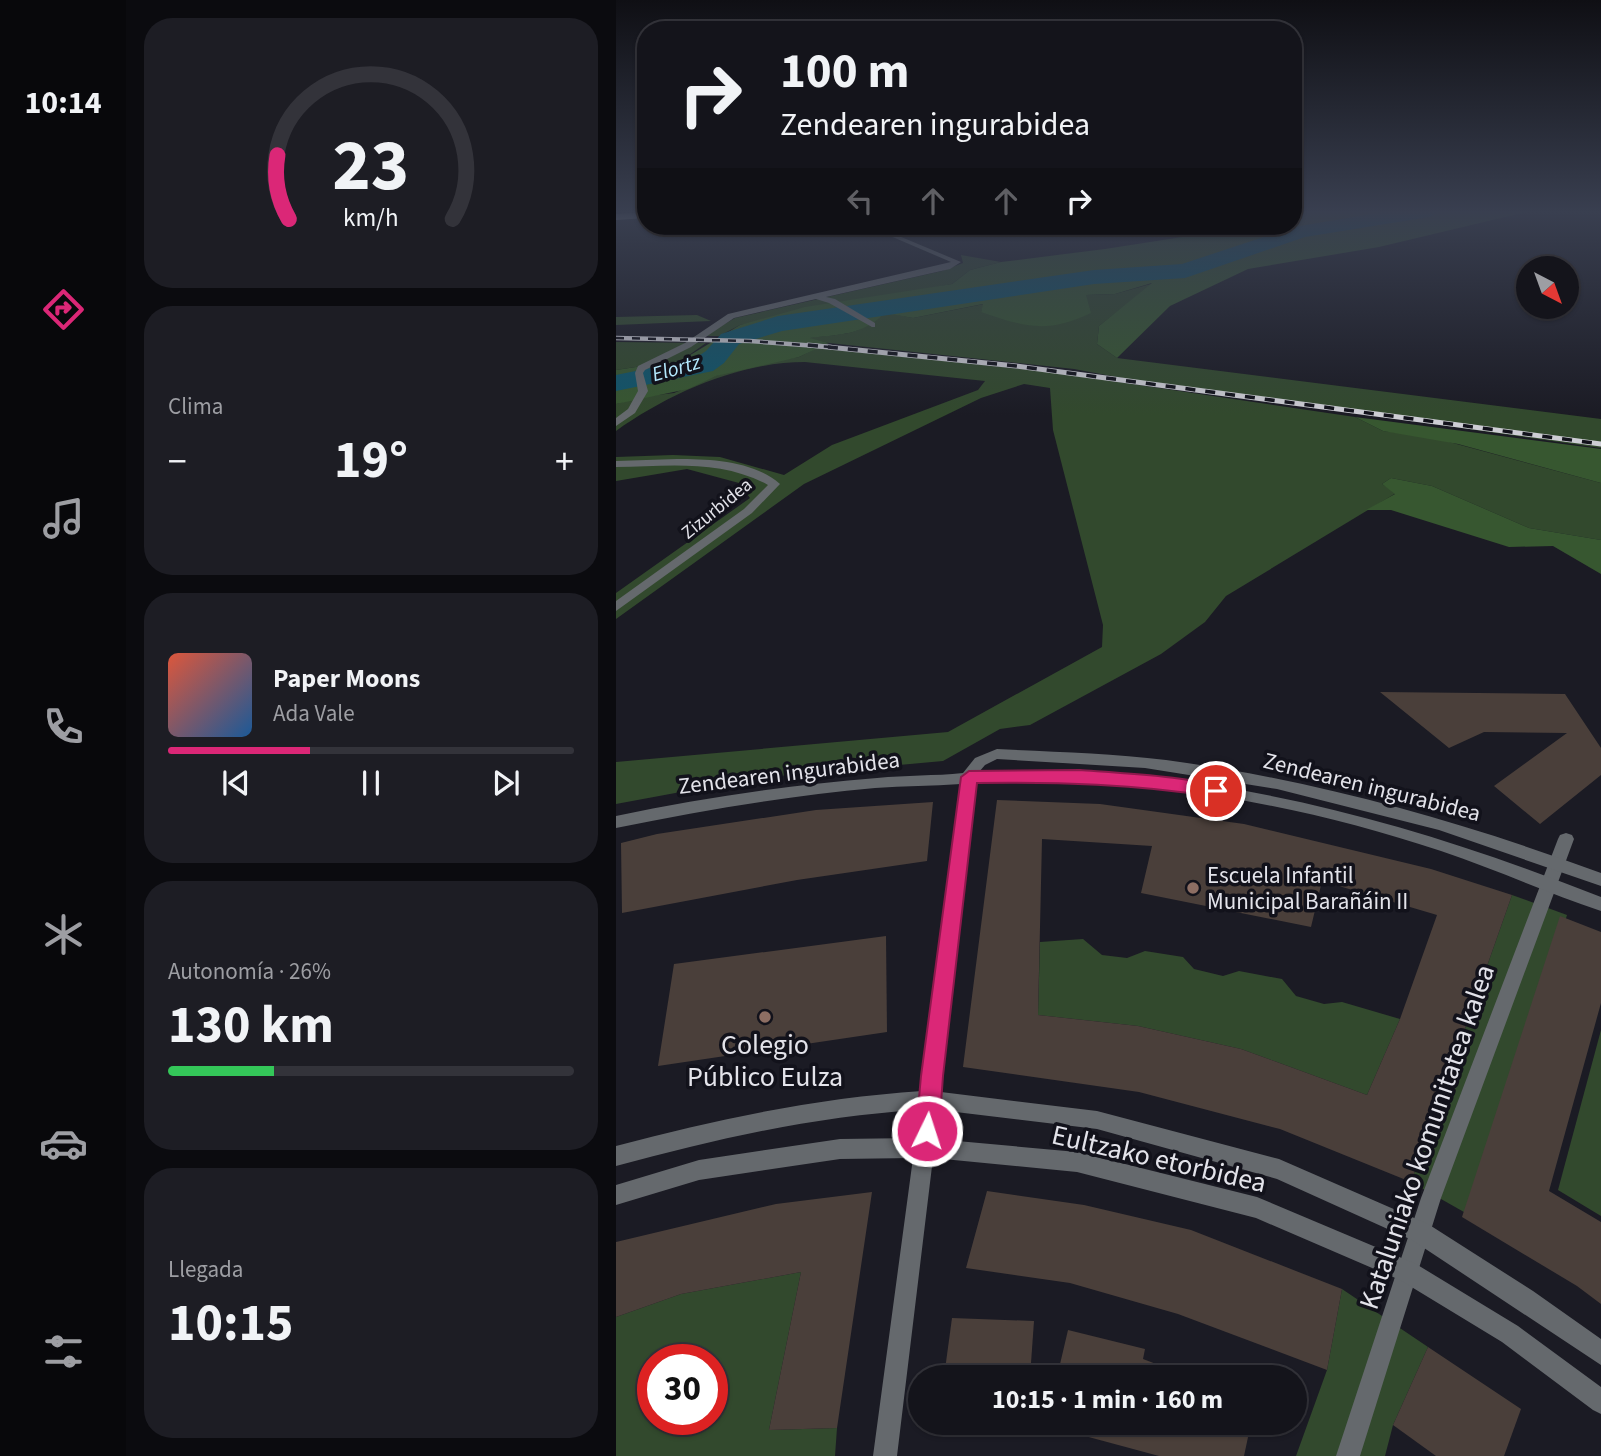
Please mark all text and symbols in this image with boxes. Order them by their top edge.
text: 100 m [780,37,909,107]
icon: right [665,49,756,140]
text: 10:14 [24,80,102,126]
text: Zendearen ingurabidea [780,102,1090,148]
text: 23 [333,114,409,218]
icon: left [841,182,879,220]
icon: ahead [914,182,952,220]
icon: ahead [987,182,1025,220]
icon: right [1060,182,1098,220]
text: km/h [343,200,399,236]
north arrow [1516,256,1578,318]
map controls [1516,256,1579,319]
icon: directions [39,285,88,334]
water label: Elortz [648,346,705,389]
text: Clima [168,390,223,423]
text: 19° [334,424,408,498]
text: − [168,435,187,489]
text: + [555,435,574,489]
street label: Zizurbidea [676,472,758,546]
icon: music [39,494,88,543]
text: Paper Moons [273,660,420,697]
text: Ada Vale [273,697,355,730]
icon: phone [39,702,88,751]
street label: Zendearen ingurabidea [676,743,902,803]
street label: Zendearen ingurabidea [1260,744,1484,830]
pin [1186,761,1246,821]
icon: previous [217,764,255,802]
icon: pause [352,764,390,802]
icon: next [487,764,525,802]
icon: arrive [1197,772,1235,810]
place label: Escuela Infantil Municipal Barañáin II [1207,859,1408,918]
marker: Escuela Infantil Municipal Barañáin II [1185,880,1201,896]
icon: climate [39,910,88,959]
text: Autonomía · 26% [168,955,331,988]
street label: Kataluniako komunitatea kalea [1349,959,1505,1315]
text: 130 km [168,989,334,1063]
marker: Colegio Público Eulza [757,1009,773,1025]
place label: Colegio Público Eulza [687,1025,843,1097]
position arrow [890,1094,964,1168]
street label: Eultzako etorbidea [1048,1115,1270,1203]
icon: car [39,1119,88,1168]
text: Llegada [168,1253,243,1286]
text: 10:15 [168,1287,293,1361]
icon: filters [39,1327,88,1376]
speed limit sign: 30 [637,1344,728,1435]
text: 10:15 · 1 min · 160 m [992,1381,1223,1418]

